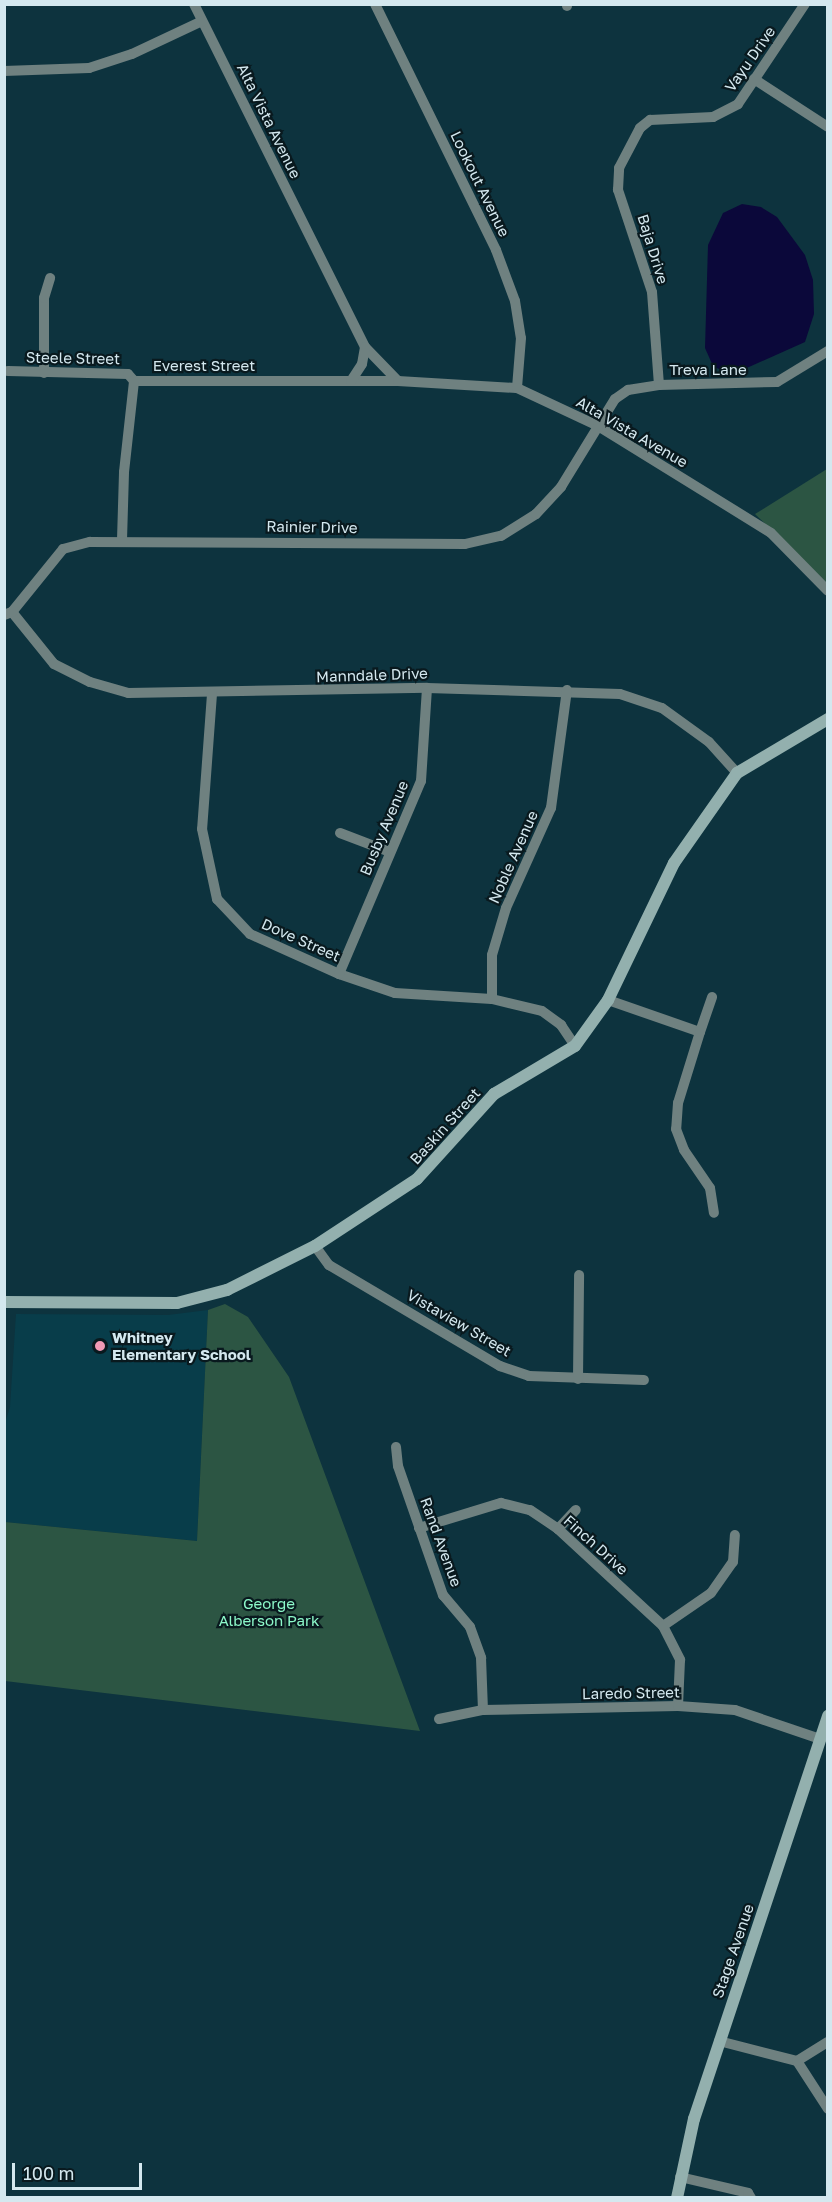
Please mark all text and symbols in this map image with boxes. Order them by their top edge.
street label: Vayu Drive [721,23,779,95]
street label: Alta Vista Avenue [233,61,305,181]
street label: Lookout Avenue [447,128,513,240]
street label: Baja Drive [634,212,672,286]
street label: Steele Street [26,348,120,368]
street label: Everest Street [153,357,255,375]
street label: Treva Lane [669,361,747,379]
street label: Alta Vista Avenue [573,393,691,471]
street label: Rainier Drive [266,517,358,537]
street label: Manndale Drive [316,664,428,686]
street label: Busby Avenue [356,778,412,878]
street label: Noble Avenue [485,808,541,906]
street label: Dove Street [259,915,343,965]
street label: Baskin Street [406,1084,484,1168]
street label: Vistaview Street [404,1286,514,1360]
place label: Whitney Elementary School [112,1328,251,1363]
marker: Whitney Elementary School [93,1339,107,1353]
street label: Rand Avenue [417,1495,465,1589]
street label: Finch Drive [560,1511,632,1579]
park label: George Alberson Park [219,1594,319,1629]
street label: Laredo Street [582,1683,680,1703]
street label: Stage Avenue [708,1902,758,2000]
scale bar [15,2151,146,2189]
text: 100 m [23,2162,74,2184]

